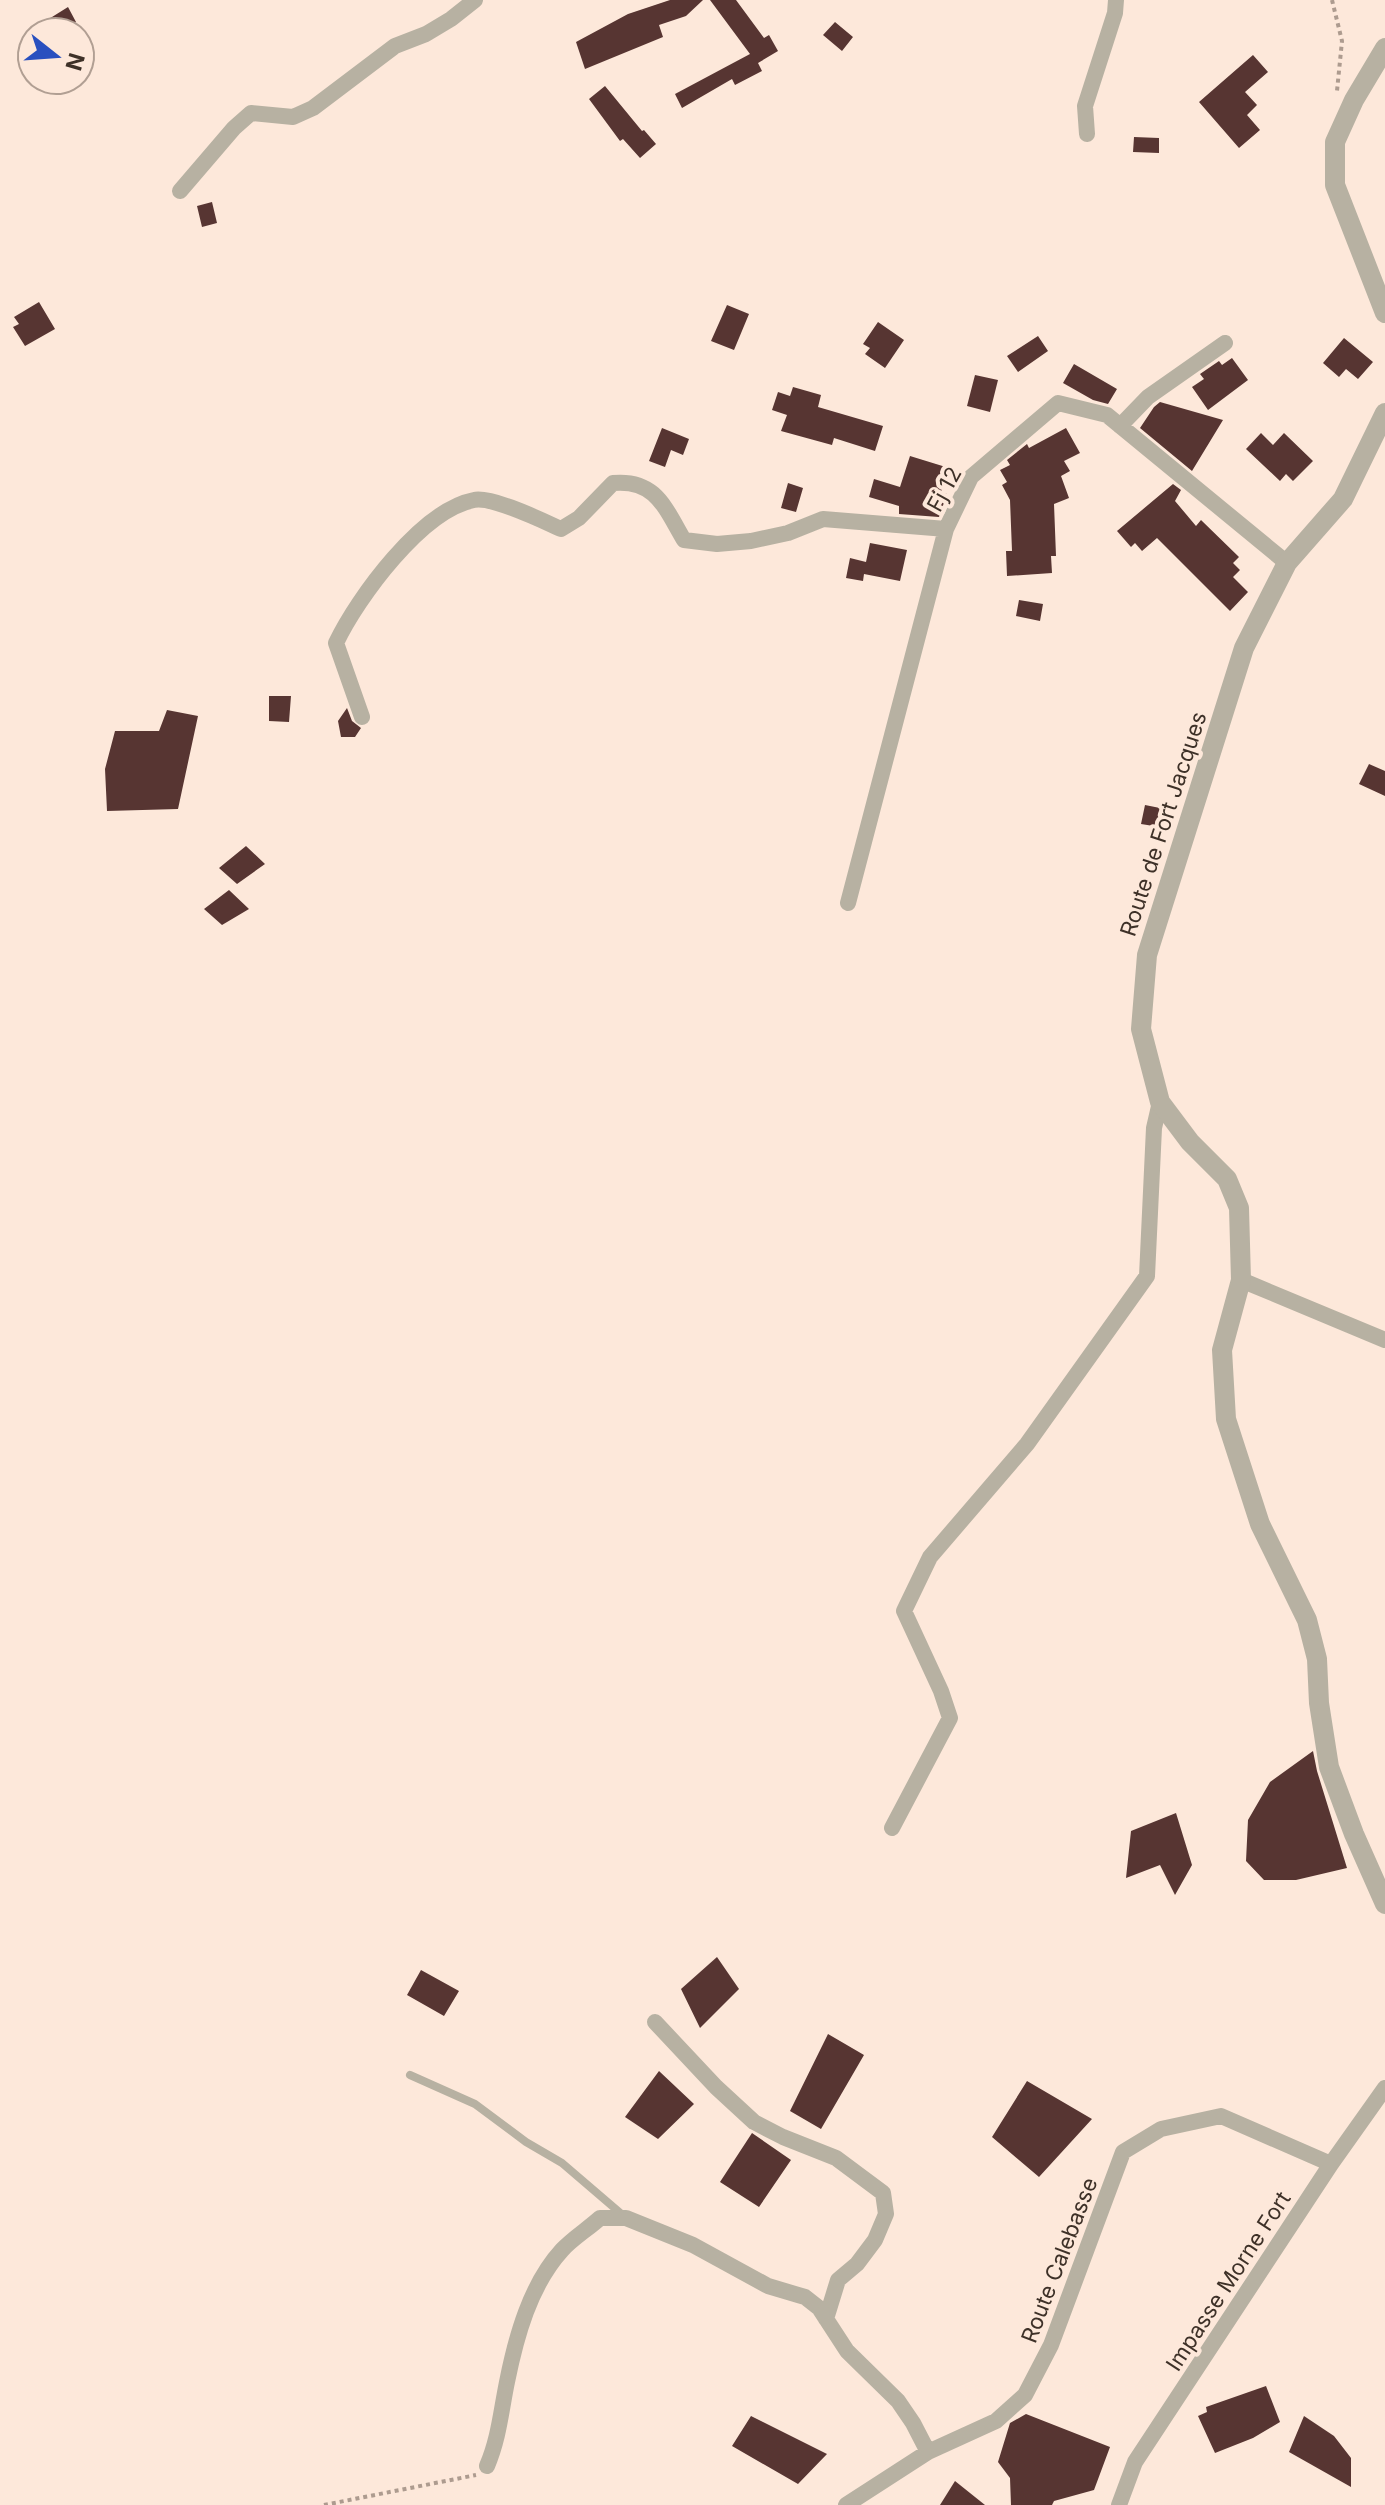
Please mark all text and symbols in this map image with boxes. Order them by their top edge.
north arrow [16,16,96,96]
text: N [60,50,90,74]
street label: Fj 12 [921,462,967,516]
street label: Route de Fort Jacques [1114,709,1212,939]
street label: Route Calebasse [1016,2174,1102,2346]
street label: Impasse Morne Fort [1160,2187,1296,2375]

